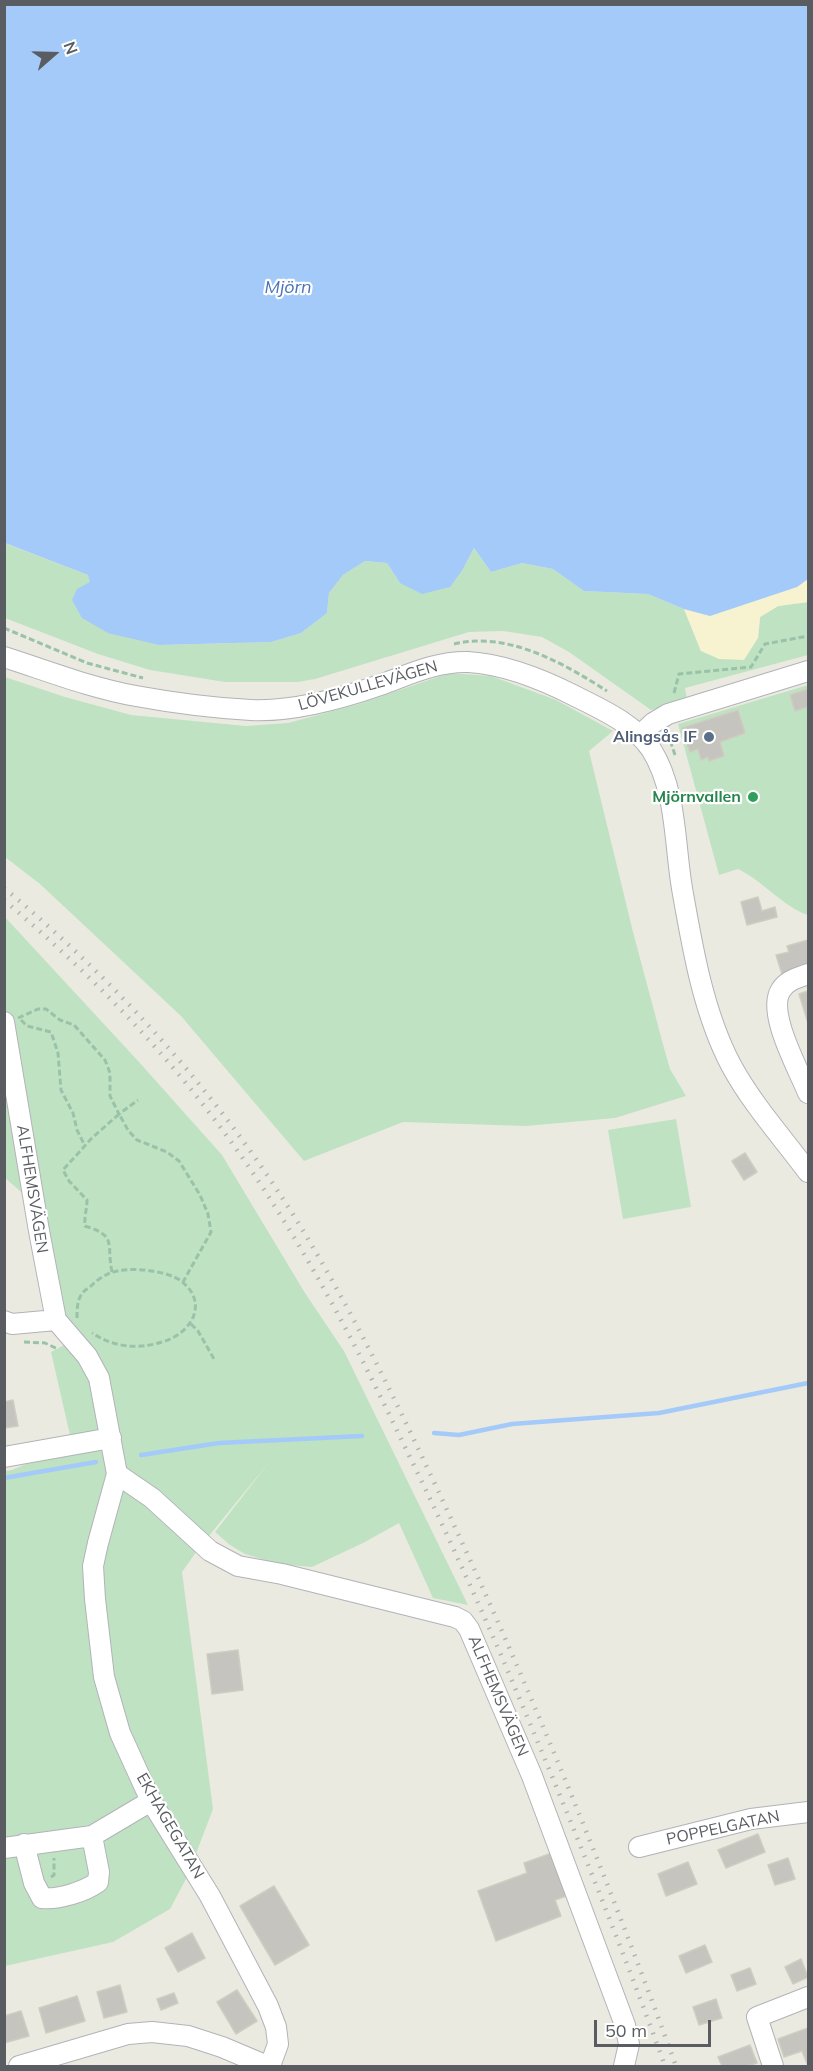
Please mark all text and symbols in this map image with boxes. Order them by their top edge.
north arrow [24,24,84,84]
text: N [59,39,82,57]
water label: Mjörn [264,277,312,299]
street label: LÖVEKULLEVÄGEN [296,657,440,715]
place label: Alingsås IF [613,727,697,747]
marker: Alingsås IF [702,730,716,744]
place label: Mjörnvallen [652,787,741,807]
marker: Mjörnvallen [746,790,760,804]
street label: ALFHEMSVÄGEN [12,1124,52,1254]
street label: ALFHEMSVÄGEN [464,1633,532,1759]
street label: EKHAGEGATAN [132,1770,208,1882]
street label: POPPELGATAN [665,1807,781,1849]
scale bar [597,2008,714,2046]
text: 50 m [605,2019,647,2042]

